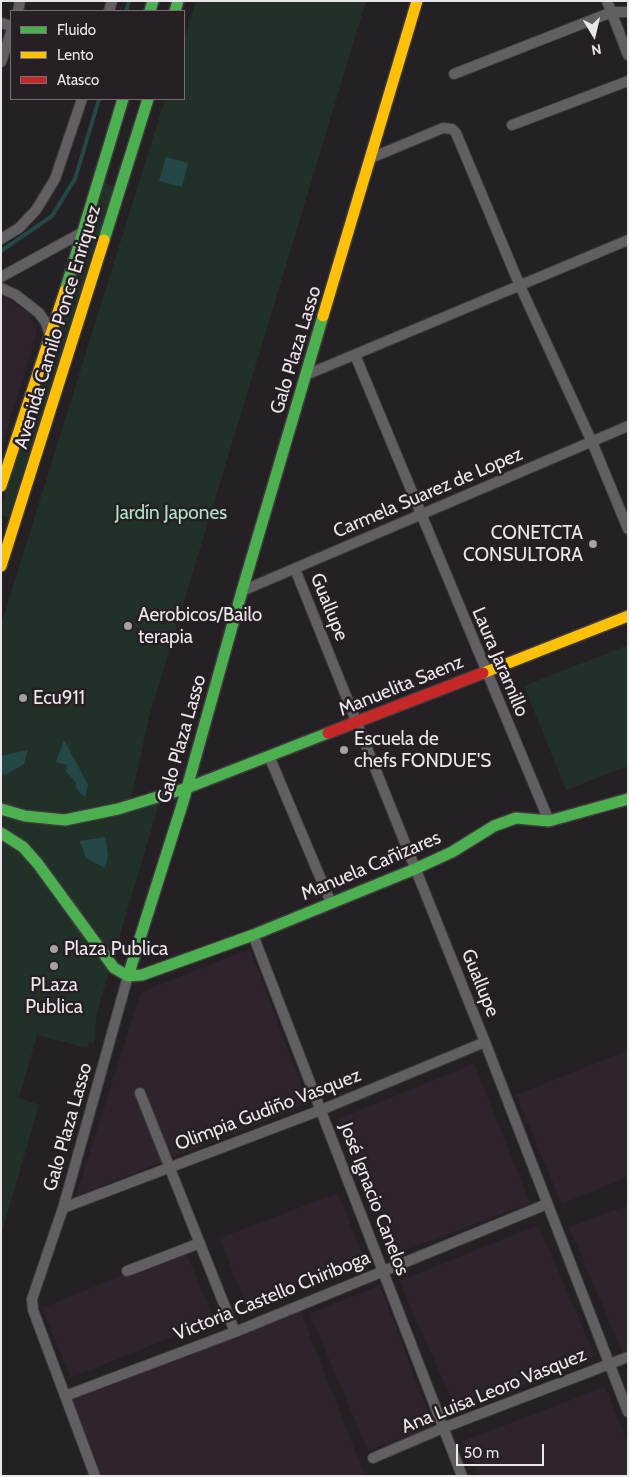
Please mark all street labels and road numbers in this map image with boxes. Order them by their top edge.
street label: Avenida Camilo Ponce Enriquez [10,202,106,452]
street label: Galo Plaza Lasso [266,283,326,417]
street label: Carmela Suarez de Lopez [330,443,526,543]
street label: Guallupe [305,570,353,644]
street label: Laura Jaramillo [467,604,533,720]
street label: Manuelita Saenz [335,651,467,721]
street label: Galo Plaza Lasso [153,672,211,806]
street label: Manuela Cañizares [298,826,444,906]
street label: Guallupe [456,946,504,1020]
street label: Galo Plaza Lasso [39,1060,97,1194]
street label: Olimpia Gudiño Vasquez [172,1064,364,1156]
street label: José Ignacio Canelos [334,1119,414,1279]
street label: Victoria Castello Chiriboga [171,1246,373,1346]
street label: Ana Luisa Leoro Vasquez [398,1343,590,1439]

